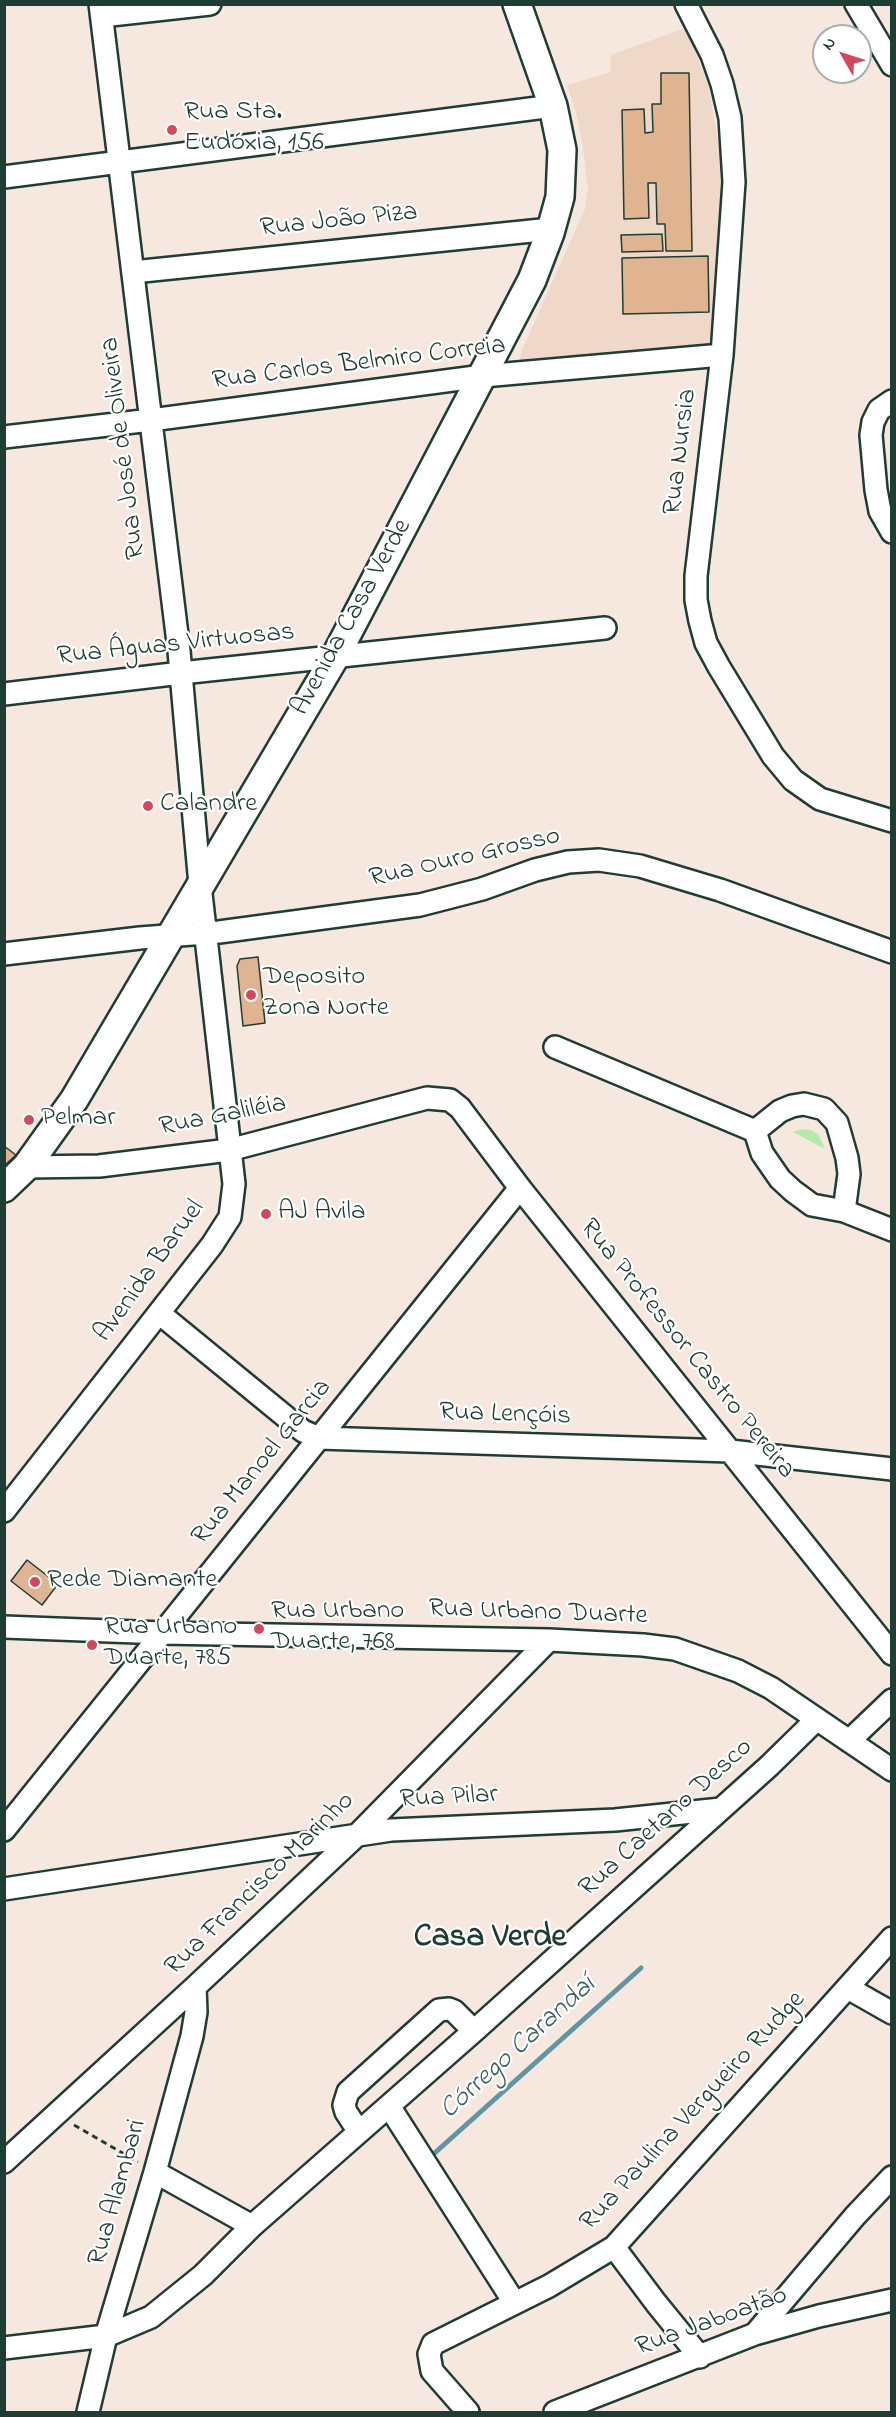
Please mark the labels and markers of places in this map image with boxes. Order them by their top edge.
place label: Rua Sta. Eudóxia, 156 [184,98,324,161]
marker: Rua Sta. Eudóxia, 156 [165,123,179,137]
place label: Calandre [160,790,257,822]
marker: Calandre [141,799,155,813]
place label: Deposito Zona Norte [263,963,389,1026]
marker: Deposito Zona Norte [244,988,258,1002]
place label: Pelmar [41,1104,116,1136]
marker: Pelmar [22,1113,36,1127]
place label: AJ Avila [278,1198,366,1230]
marker: AJ Avila [259,1207,273,1221]
place label: Rede Diamante [47,1566,217,1598]
marker: Rede Diamante [28,1575,42,1589]
place label: Rua Urbano Duarte, 768 [271,1597,404,1660]
place label: Rua Urbano Duarte, 785 [104,1613,237,1676]
marker: Rua Urbano Duarte, 768 [252,1622,266,1636]
marker: Rua Urbano Duarte, 785 [85,1638,99,1652]

